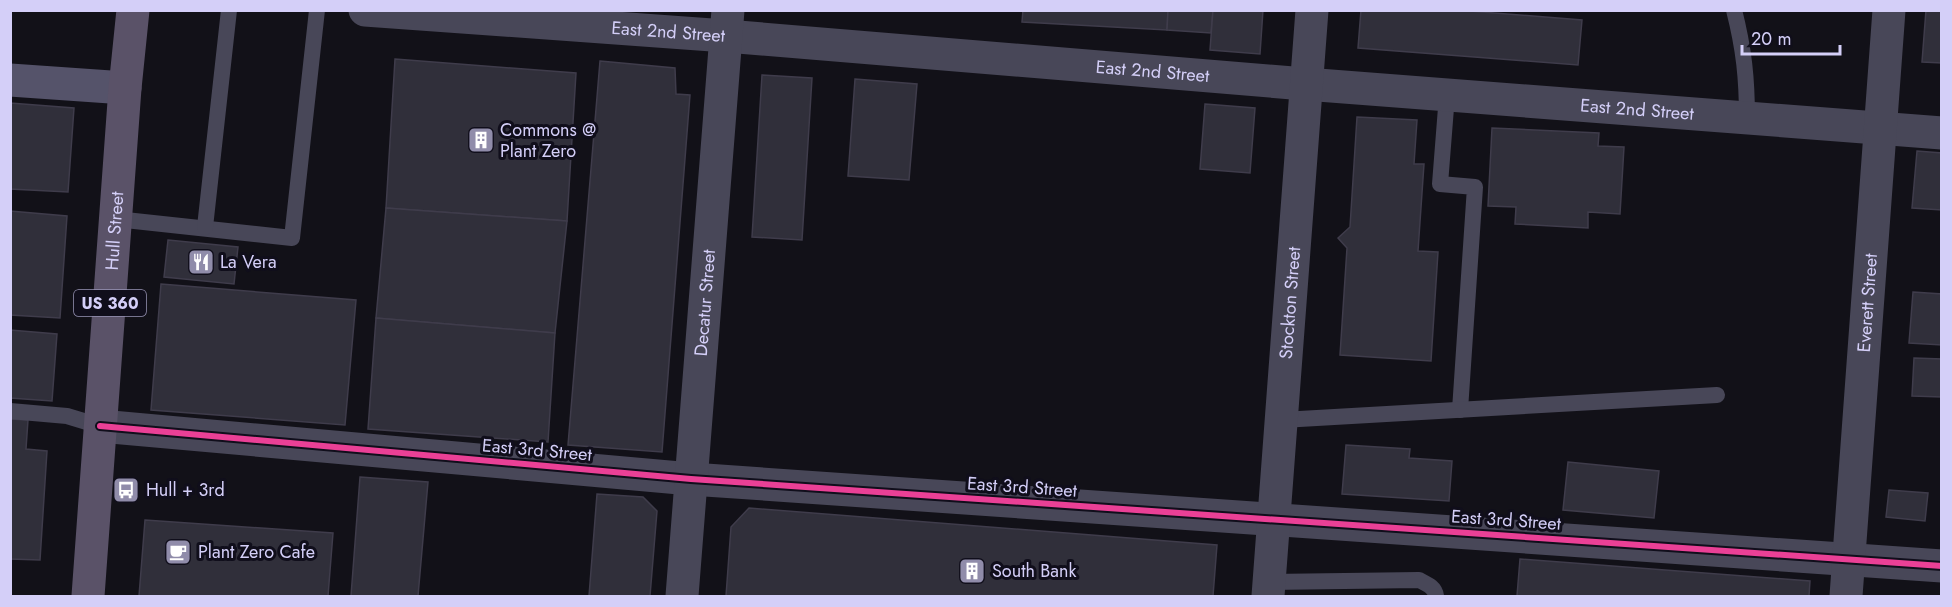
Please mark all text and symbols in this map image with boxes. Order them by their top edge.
street label: East 2nd Street [610,15,727,49]
scale bar [1742,18,1840,56]
text: 20 m [1751,26,1791,52]
street label: East 2nd Street [1095,54,1211,89]
street label: East 2nd Street [1579,92,1696,127]
place label: Commons @ Plant Zero [500,117,596,164]
building icon: Commons @ Plant Zero [466,125,496,155]
street label: Hull Street [99,190,130,271]
street label: Stockton Street [1273,245,1307,360]
restaurant icon: La Vera [186,247,216,277]
street label: Decatur Street [688,248,722,357]
place label: La Vera [220,249,277,275]
street label: Everett Street [1851,252,1884,353]
road number: US 360 [74,290,146,316]
street label: East 3rd Street [481,432,594,468]
street label: East 3rd Street [966,470,1079,504]
bus stop icon: Hull + 3rd [111,475,141,505]
place label: Hull + 3rd [146,477,225,503]
street label: East 3rd Street [1450,503,1563,537]
cafe icon: Plant Zero Cafe [163,537,193,567]
place label: Plant Zero Cafe [198,539,315,565]
building icon: South Bank [957,556,987,586]
place label: South Bank [992,558,1076,584]

